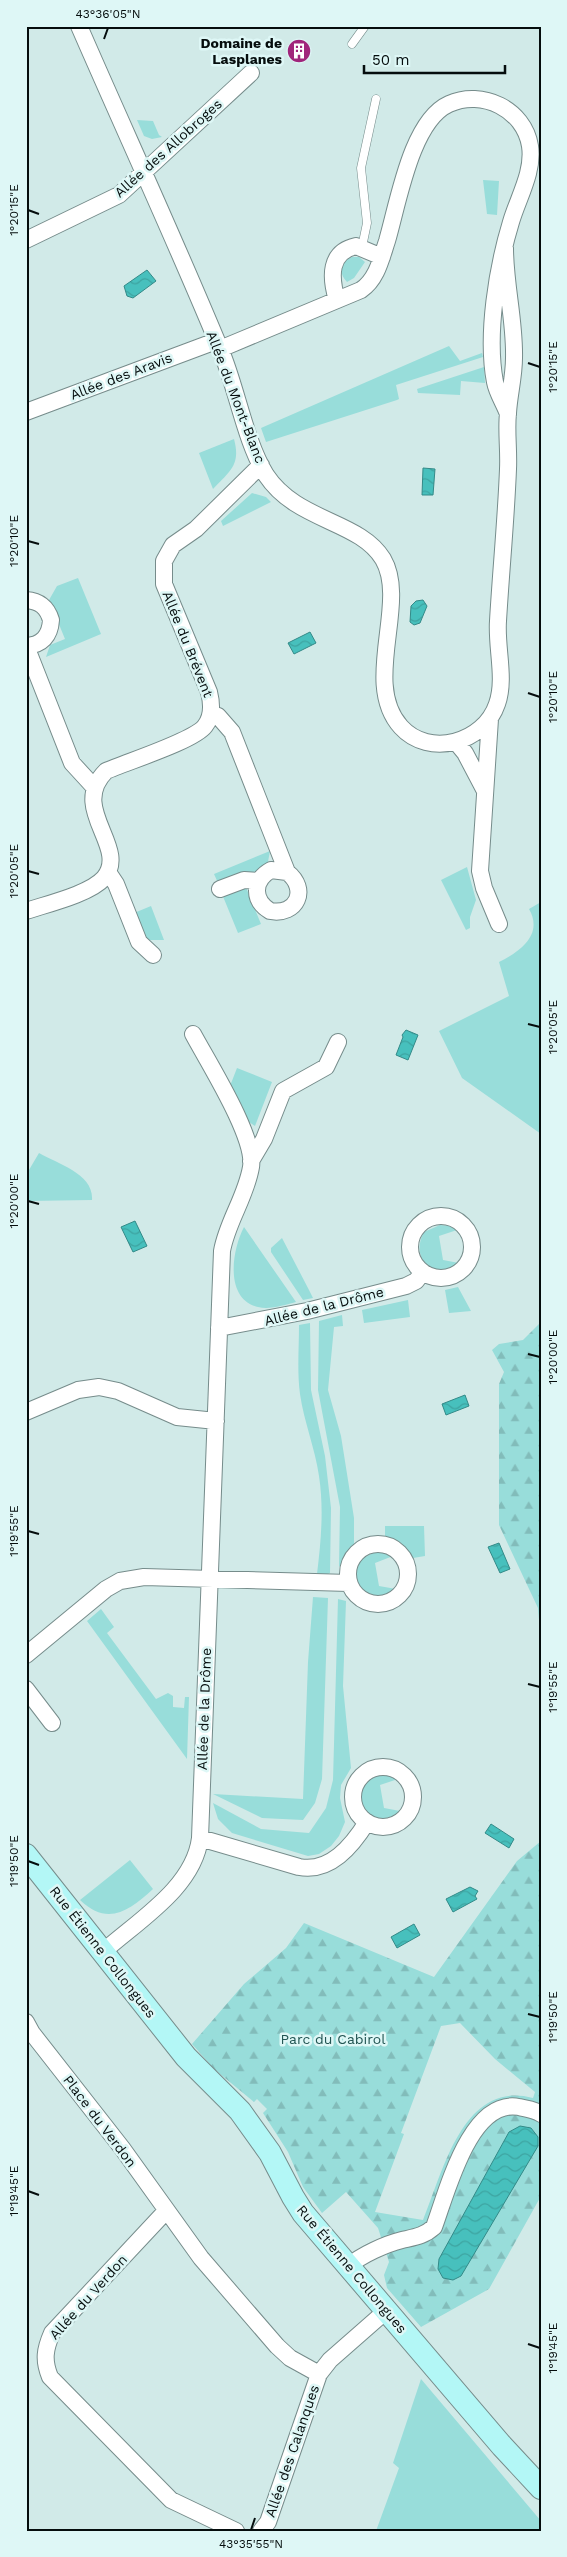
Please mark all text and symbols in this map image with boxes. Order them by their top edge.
text: 43°36'05"N [75,7,141,21]
place label: Domaine de Lasplanes [201,35,283,67]
building icon: Domaine de Lasplanes [286,38,312,64]
scale bar [364,42,506,74]
text: 50 m [372,51,409,69]
street label: Allée des Allobroges [111,96,225,200]
text: 1°20'15"E [7,184,21,236]
street label: Allée du Mont-Blanc [203,329,269,466]
text: 1°20'15"E [546,341,560,393]
street label: Allée des Aravis [68,349,174,403]
text: 1°20'10"E [7,515,21,567]
street label: Allée du Brévent [159,589,217,700]
text: 1°20'10"E [546,671,560,723]
text: 1°20'05"E [7,843,21,898]
text: 1°20'05"E [546,999,560,1054]
text: 1°20'00"E [7,1173,21,1228]
street label: Allée de la Drôme [263,1283,385,1329]
text: 1°20'00"E [546,1329,560,1384]
text: 1°19'55"E [7,1505,21,1557]
street label: Allée de la Drôme [194,1648,214,1770]
text: 1°19'55"E [546,1661,560,1713]
text: 1°19'50"E [7,1835,21,1887]
street label: Rue Étienne Collongues [47,1883,159,2021]
text: 1°19'50"E [546,1991,560,2043]
park label: Parc du Cabirol [281,2031,386,2047]
street label: Place du Verdon [60,2072,140,2170]
text: 1°19'45"E [7,2165,21,2216]
street label: Rue Étienne Collongues [294,2202,410,2336]
street label: Allée du Verdon [46,2251,130,2343]
text: 1°19'45"E [546,2322,560,2373]
street label: Allée des Calanques [262,2383,322,2519]
text: 43°35'55"N [219,2537,283,2551]

